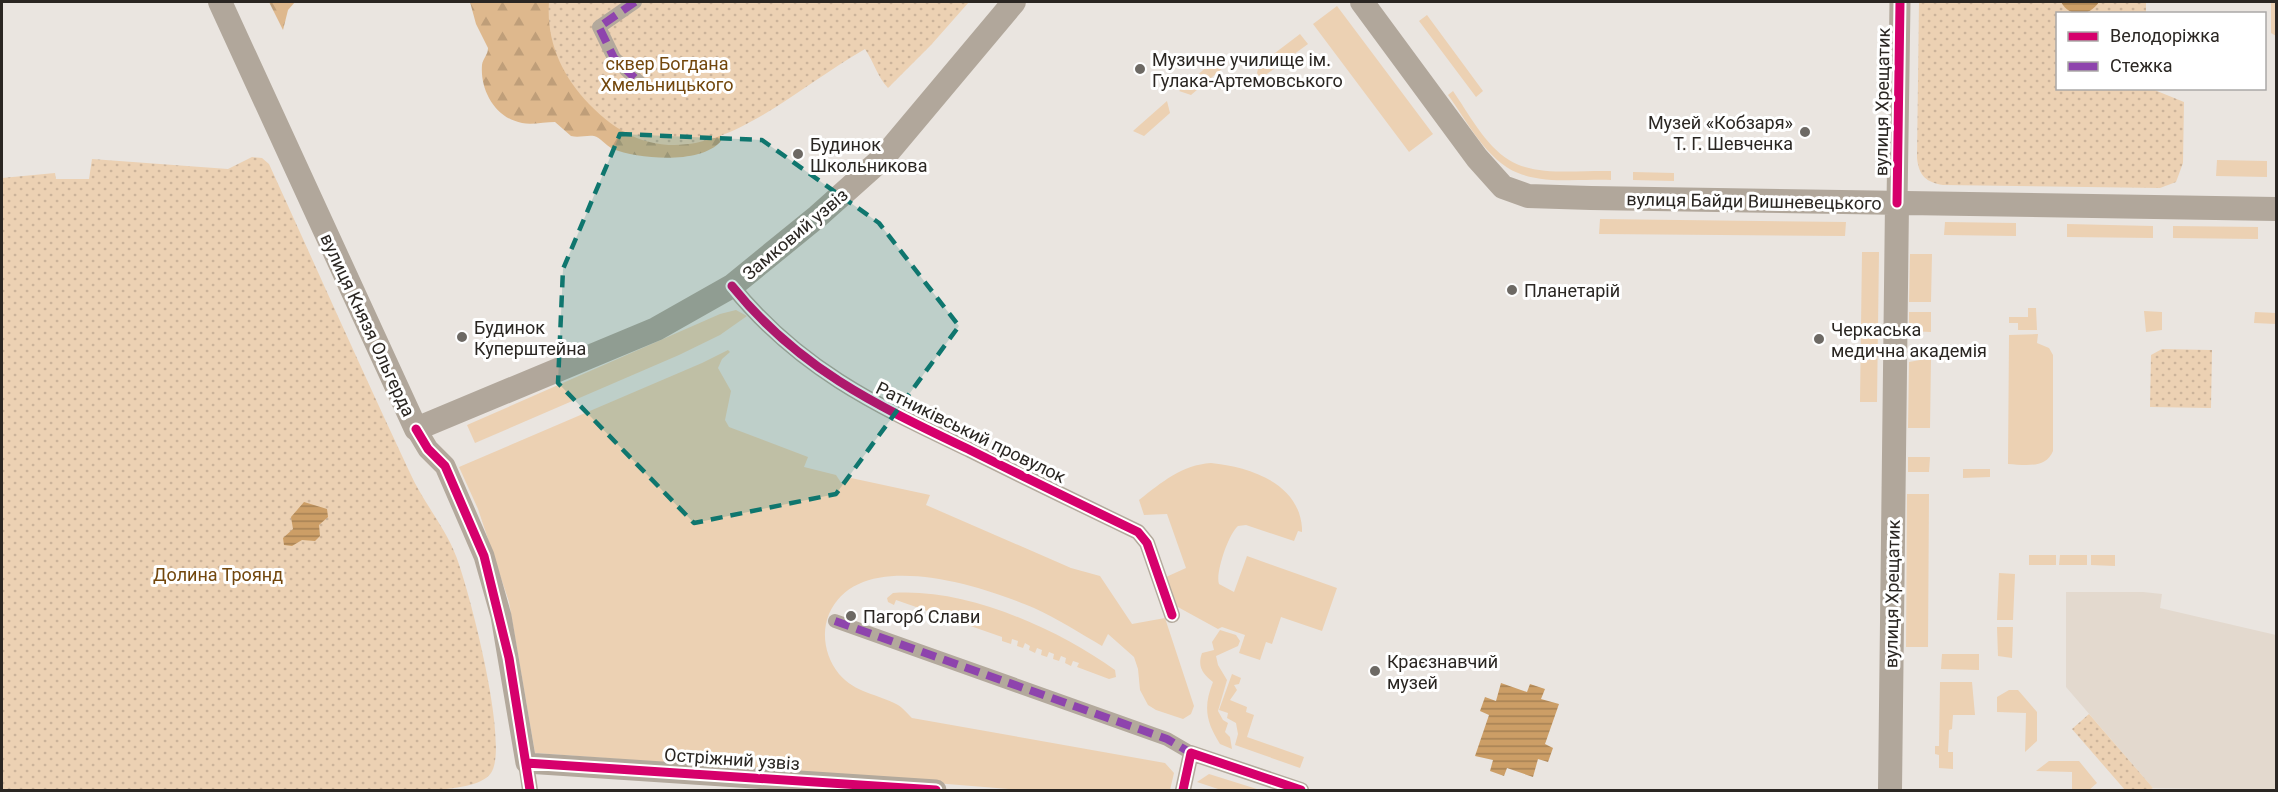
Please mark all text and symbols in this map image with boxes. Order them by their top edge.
legend [2056,12,2266,90]
text: Велодоріжка [2110,25,2220,46]
street label: вулиця Хрещатик [1870,27,1894,176]
place label: Музичне училище ім. Гулака-Артемовського [1152,49,1343,91]
park label: сквер Богдана Хмельницького [600,53,734,95]
text: Стежка [2110,55,2173,76]
marker: Музичне училище ім. Гулака-Артемовського [1133,62,1147,76]
place label: Музей «Кобзаря» Т. Г. Шевченка [1648,112,1793,154]
marker: Музей «Кобзаря» Т. Г. Шевченка [1798,125,1812,139]
place label: Будинок Школьникова [810,134,927,176]
marker: Будинок Школьникова [791,147,805,161]
street label: Замковий узвіз [738,184,852,284]
street label: вулиця Байди Вишневецького [1626,188,1882,214]
street label: вулиця Князя Ольгерда [316,230,420,420]
place label: Планетарій [1524,280,1620,301]
marker: Планетарій [1505,283,1519,297]
place label: Будинок Куперштейна [474,317,586,359]
place label: Черкаська медична академія [1831,319,1987,361]
marker: Будинок Куперштейна [455,330,469,344]
marker: Черкаська медична академія [1812,332,1826,346]
street label: Ратниківський провулок [873,377,1070,487]
street label: вулиця Хрещатик [1880,519,1904,668]
park label: Долина Троянд [153,564,283,585]
place label: Пагорб Слави [863,606,980,627]
marker: Пагорб Слави [844,609,858,623]
place label: Краєзнавчий музей [1387,651,1498,693]
marker: Краєзнавчий музей [1368,664,1382,678]
street label: Остріжний узвіз [664,744,800,774]

